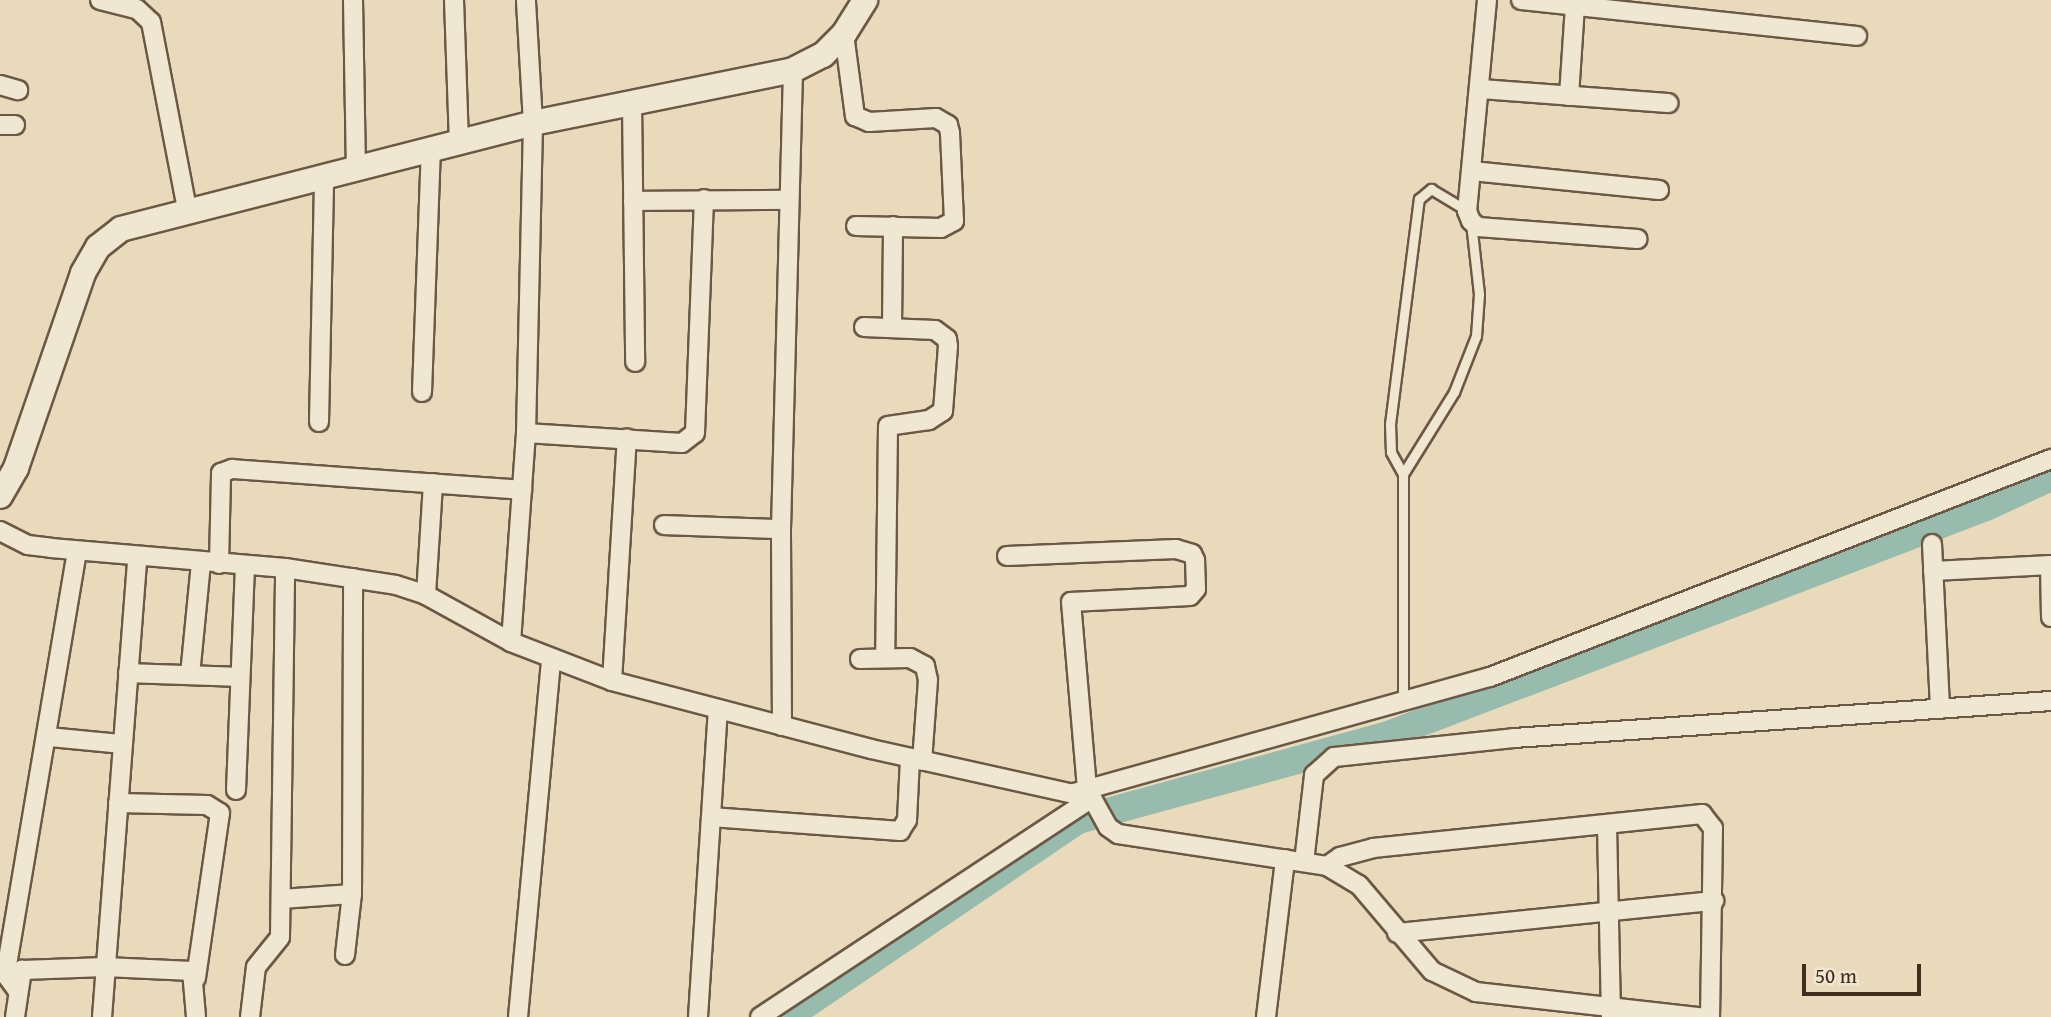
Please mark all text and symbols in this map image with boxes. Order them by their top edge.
scale bar [1806,950,1925,994]
text: 50 m [1815,960,1857,991]

